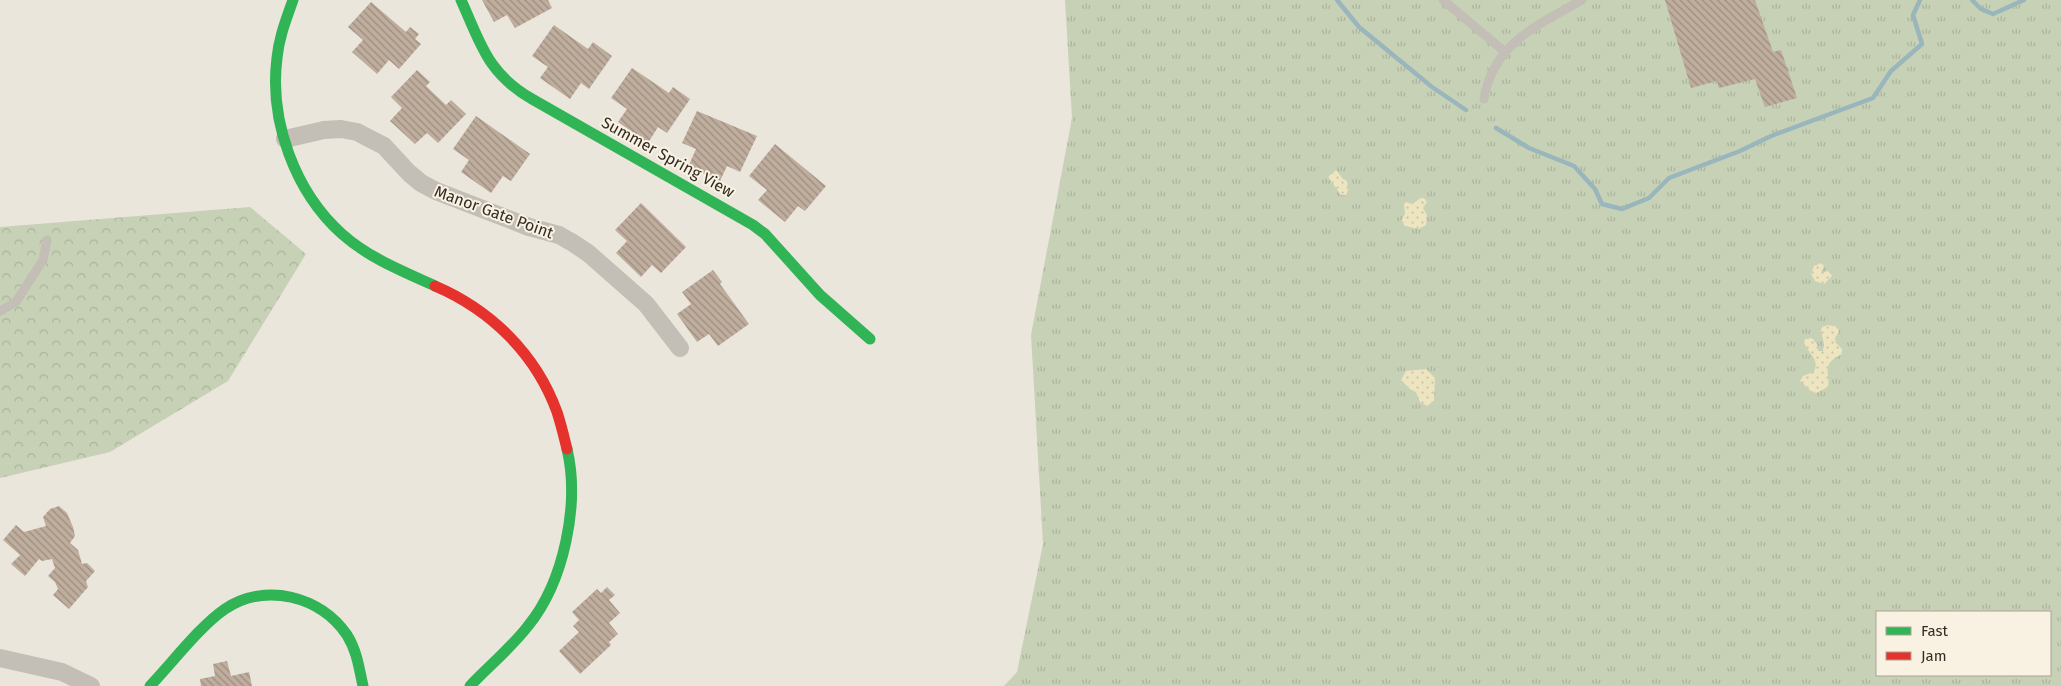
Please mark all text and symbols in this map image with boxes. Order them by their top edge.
street label: Summer Spring View [598,113,738,202]
street label: Manor Gate Point [432,182,556,242]
legend [1876,611,2051,676]
text: Fast [1921,622,1948,640]
text: Jam [1921,647,1947,665]

